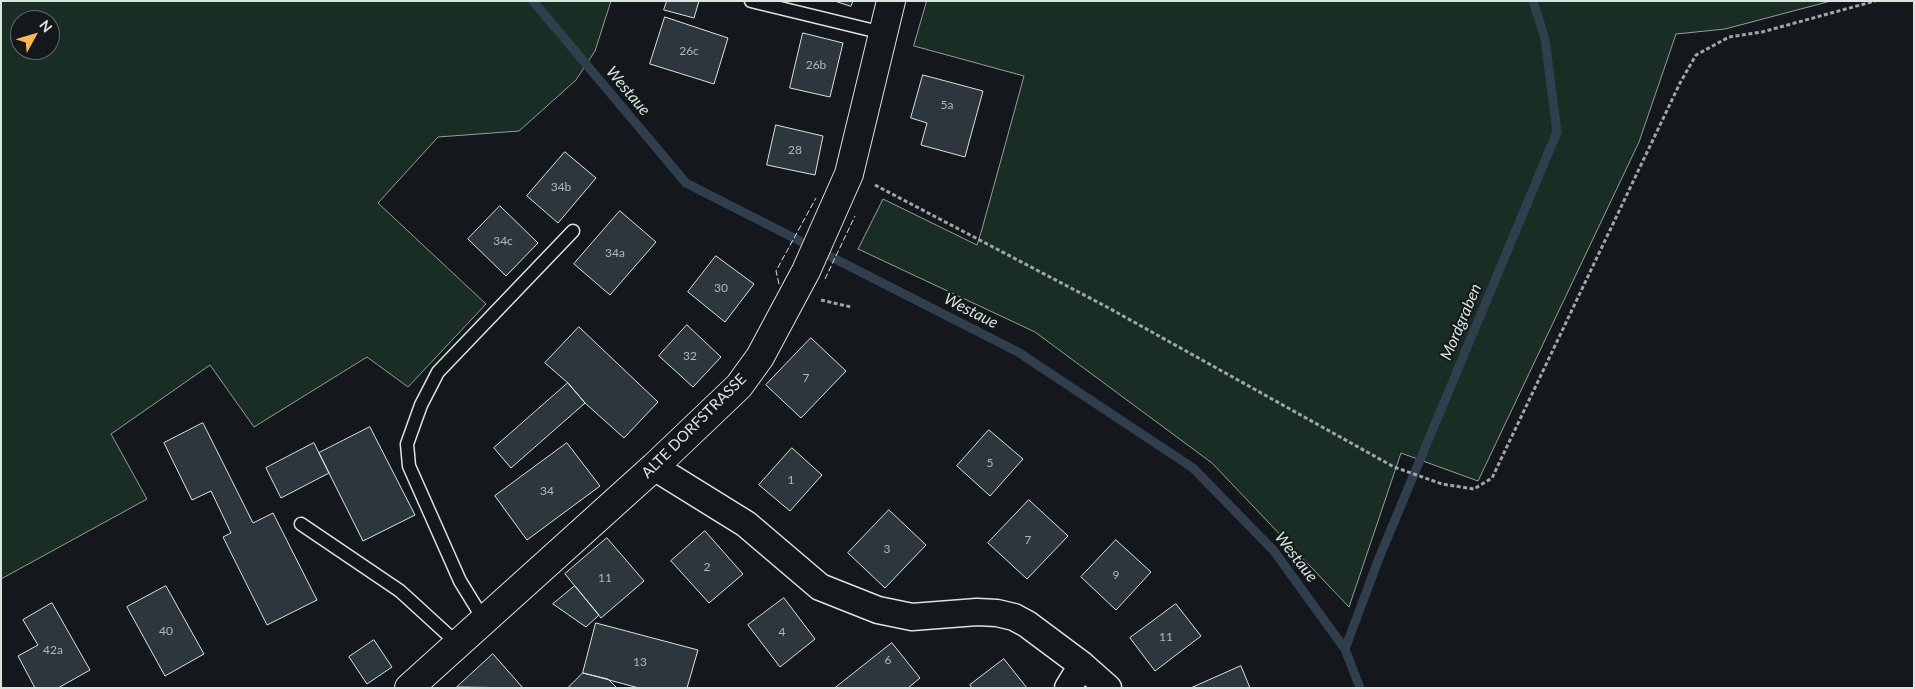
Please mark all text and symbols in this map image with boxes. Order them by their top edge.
north arrow [10,10,60,60]
text: N [36,16,56,35]
house number: 26c [679,44,699,58]
house number: 26b [806,58,826,72]
water label: Westaue [602,62,654,120]
house number: 5a [941,98,953,112]
house number: 28 [788,143,802,157]
house number: 34b [551,180,571,194]
house number: 34c [493,234,513,248]
house number: 34a [605,246,625,260]
house number: 30 [714,281,728,295]
water label: Mordgraben [1436,281,1486,363]
water label: Westaue [941,289,1001,333]
house number: 32 [683,349,697,363]
street label: ALTE DORFSTRASSE [638,370,750,482]
house number: 7 [803,371,809,385]
house number: 5 [987,456,993,470]
house number: 1 [788,473,794,487]
house number: 34 [540,484,554,498]
water label: Westaue [1270,528,1322,586]
house number: 7 [1025,533,1031,547]
house number: 3 [884,542,890,556]
house number: 2 [704,560,710,574]
house number: 9 [1113,568,1119,582]
house number: 11 [598,571,612,585]
house number: 40 [159,624,173,638]
house number: 4 [779,625,785,639]
house number: 11 [1159,630,1173,644]
house number: 42a [43,643,63,657]
house number: 6 [885,653,891,667]
house number: 13 [633,655,647,669]

